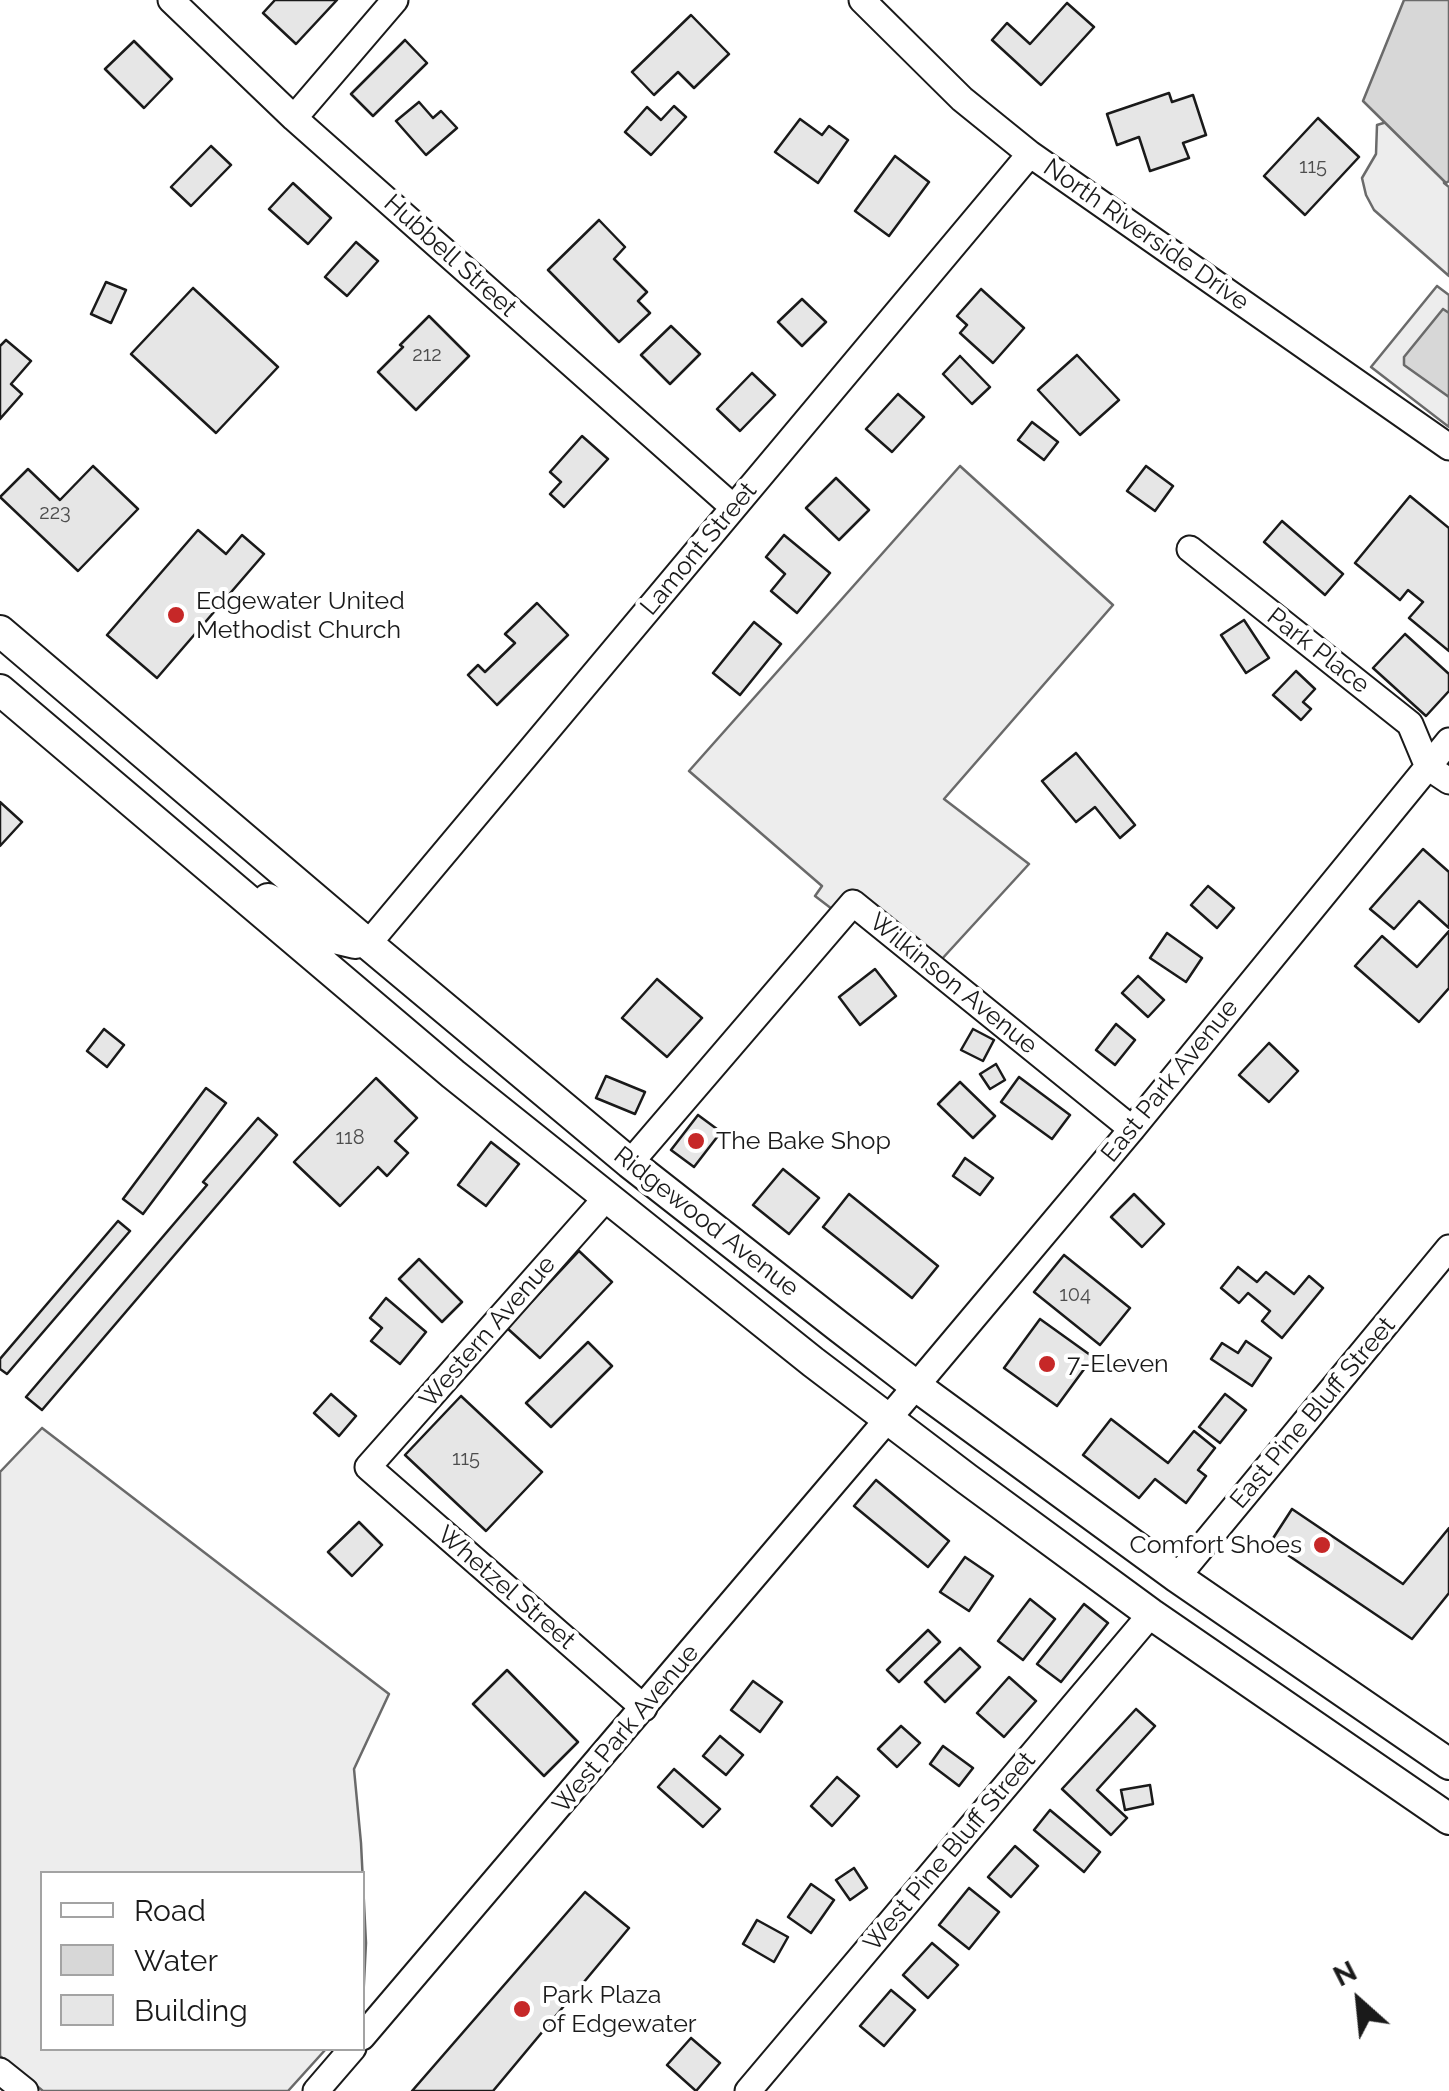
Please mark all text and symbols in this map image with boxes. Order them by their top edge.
street label: North Riverside Drive [1038,153,1254,317]
house number: 115 [1299,155,1327,179]
street label: Hubbell Street [377,189,523,323]
house number: 212 [412,343,442,367]
street label: Lamont Street [635,476,763,622]
house number: 223 [39,501,71,525]
place label: Edgewater United Methodist Church [196,586,405,645]
street label: Park Place [1261,602,1375,700]
marker: Edgewater United Methodist Church [165,604,187,626]
street label: Wilkinson Avenue [863,907,1043,1061]
street label: East Park Avenue [1095,994,1245,1168]
house number: 118 [336,1126,364,1150]
place label: The Bake Shop [716,1126,891,1156]
marker: The Bake Shop [685,1130,707,1152]
street label: Ridgewood Avenue [608,1141,804,1303]
street label: Western Avenue [414,1250,562,1414]
house number: 104 [1059,1283,1091,1307]
street label: East Pine Bluff Street [1224,1311,1402,1515]
place label: 7-Eleven [1067,1349,1169,1379]
marker: 7-Eleven [1036,1353,1058,1375]
house number: 115 [452,1447,480,1471]
street label: Whetzel Street [431,1520,581,1656]
place label: Comfort Shoes [1130,1530,1302,1560]
marker: Comfort Shoes [1311,1534,1333,1556]
street label: West Park Avenue [547,1638,705,1820]
street label: West Pine Bluff Street [858,1746,1042,1958]
legend [40,1871,365,2051]
text: Road [134,1893,206,1928]
text: Water [134,1943,218,1978]
north arrow [1309,1951,1409,2051]
text: N [1328,1954,1362,1993]
place label: Park Plaza of Edgewater [542,1980,697,2039]
text: Building [134,1993,248,2028]
marker: Park Plaza of Edgewater [511,1998,533,2020]

